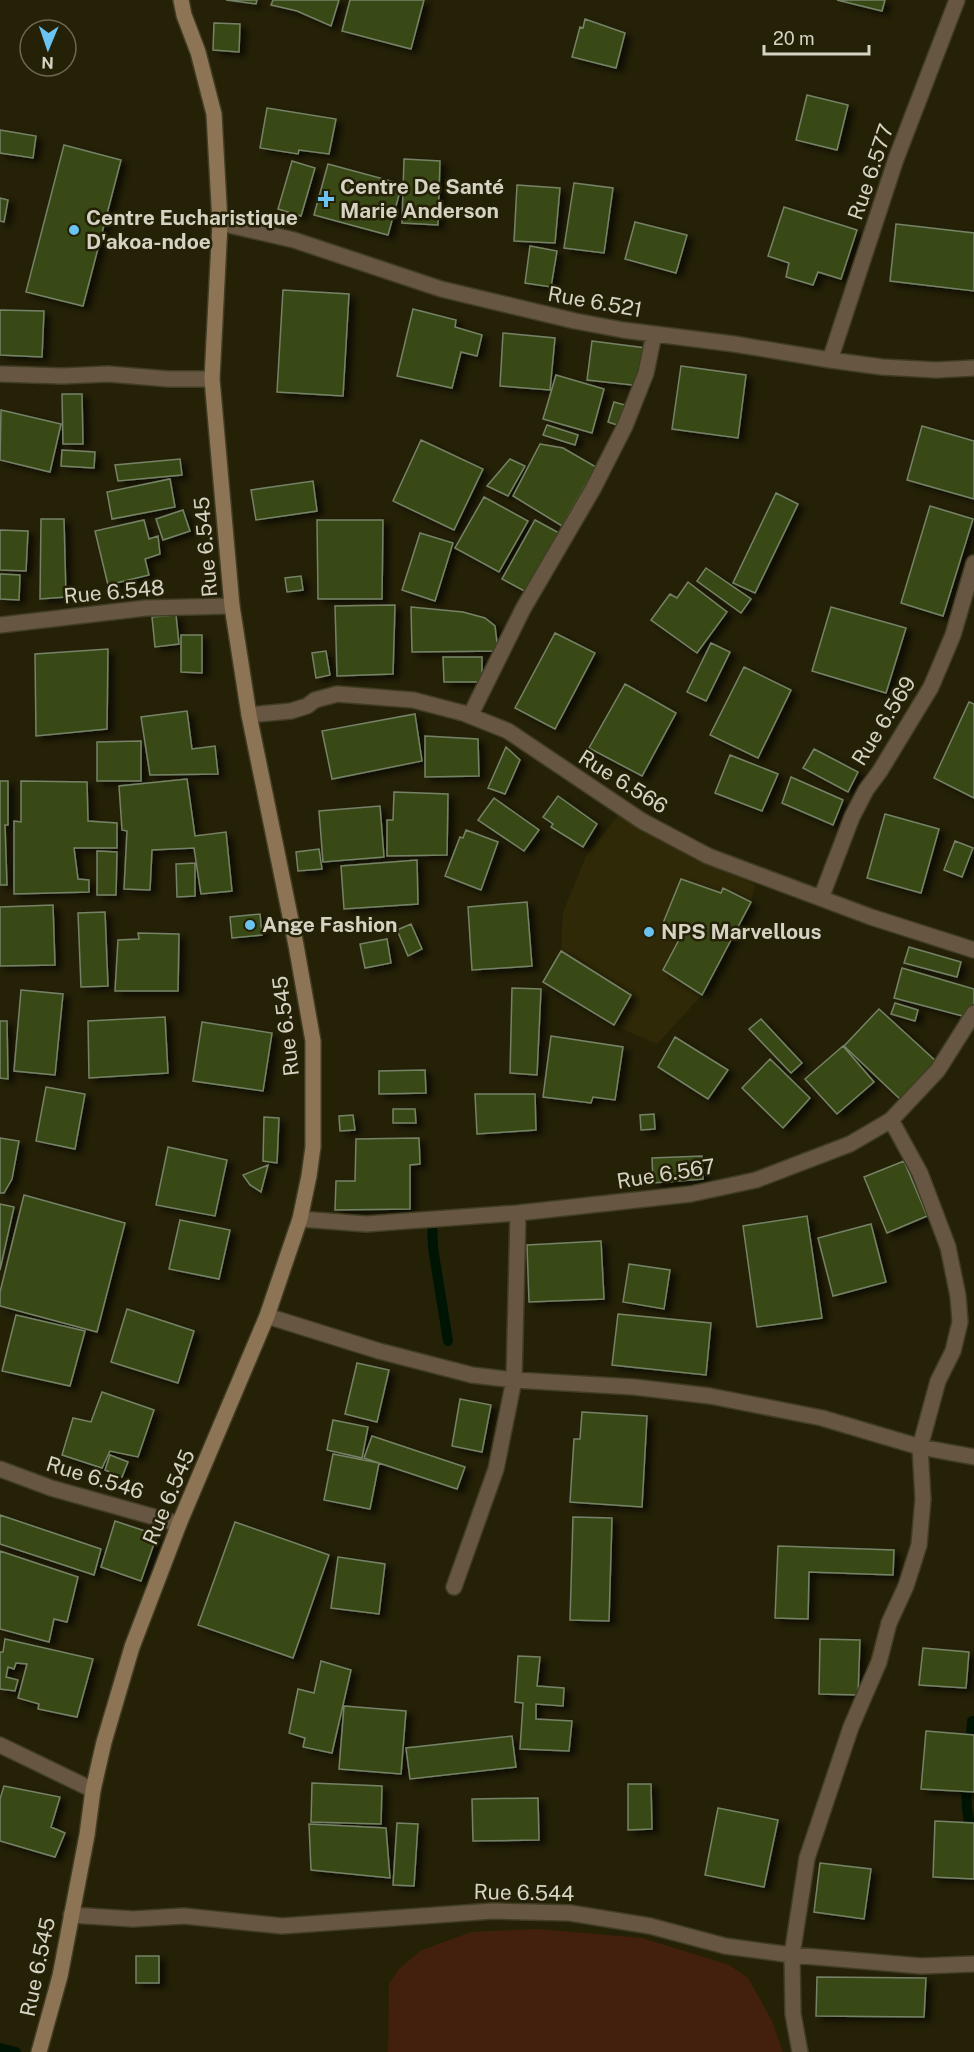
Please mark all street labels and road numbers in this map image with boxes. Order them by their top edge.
street label: Rue 6.577 [842,121,899,223]
street label: Rue 6.521 [546,281,644,322]
street label: Rue 6.545 [189,496,222,598]
street label: Rue 6.548 [62,575,165,608]
street label: Rue 6.569 [846,672,921,770]
street label: Rue 6.566 [574,744,672,819]
street label: Rue 6.545 [267,975,304,1078]
street label: Rue 6.567 [615,1153,717,1194]
street label: Rue 6.545 [137,1446,200,1548]
street label: Rue 6.546 [43,1451,147,1504]
street label: Rue 6.544 [473,1879,575,1906]
street label: Rue 6.545 [15,1915,60,2019]

